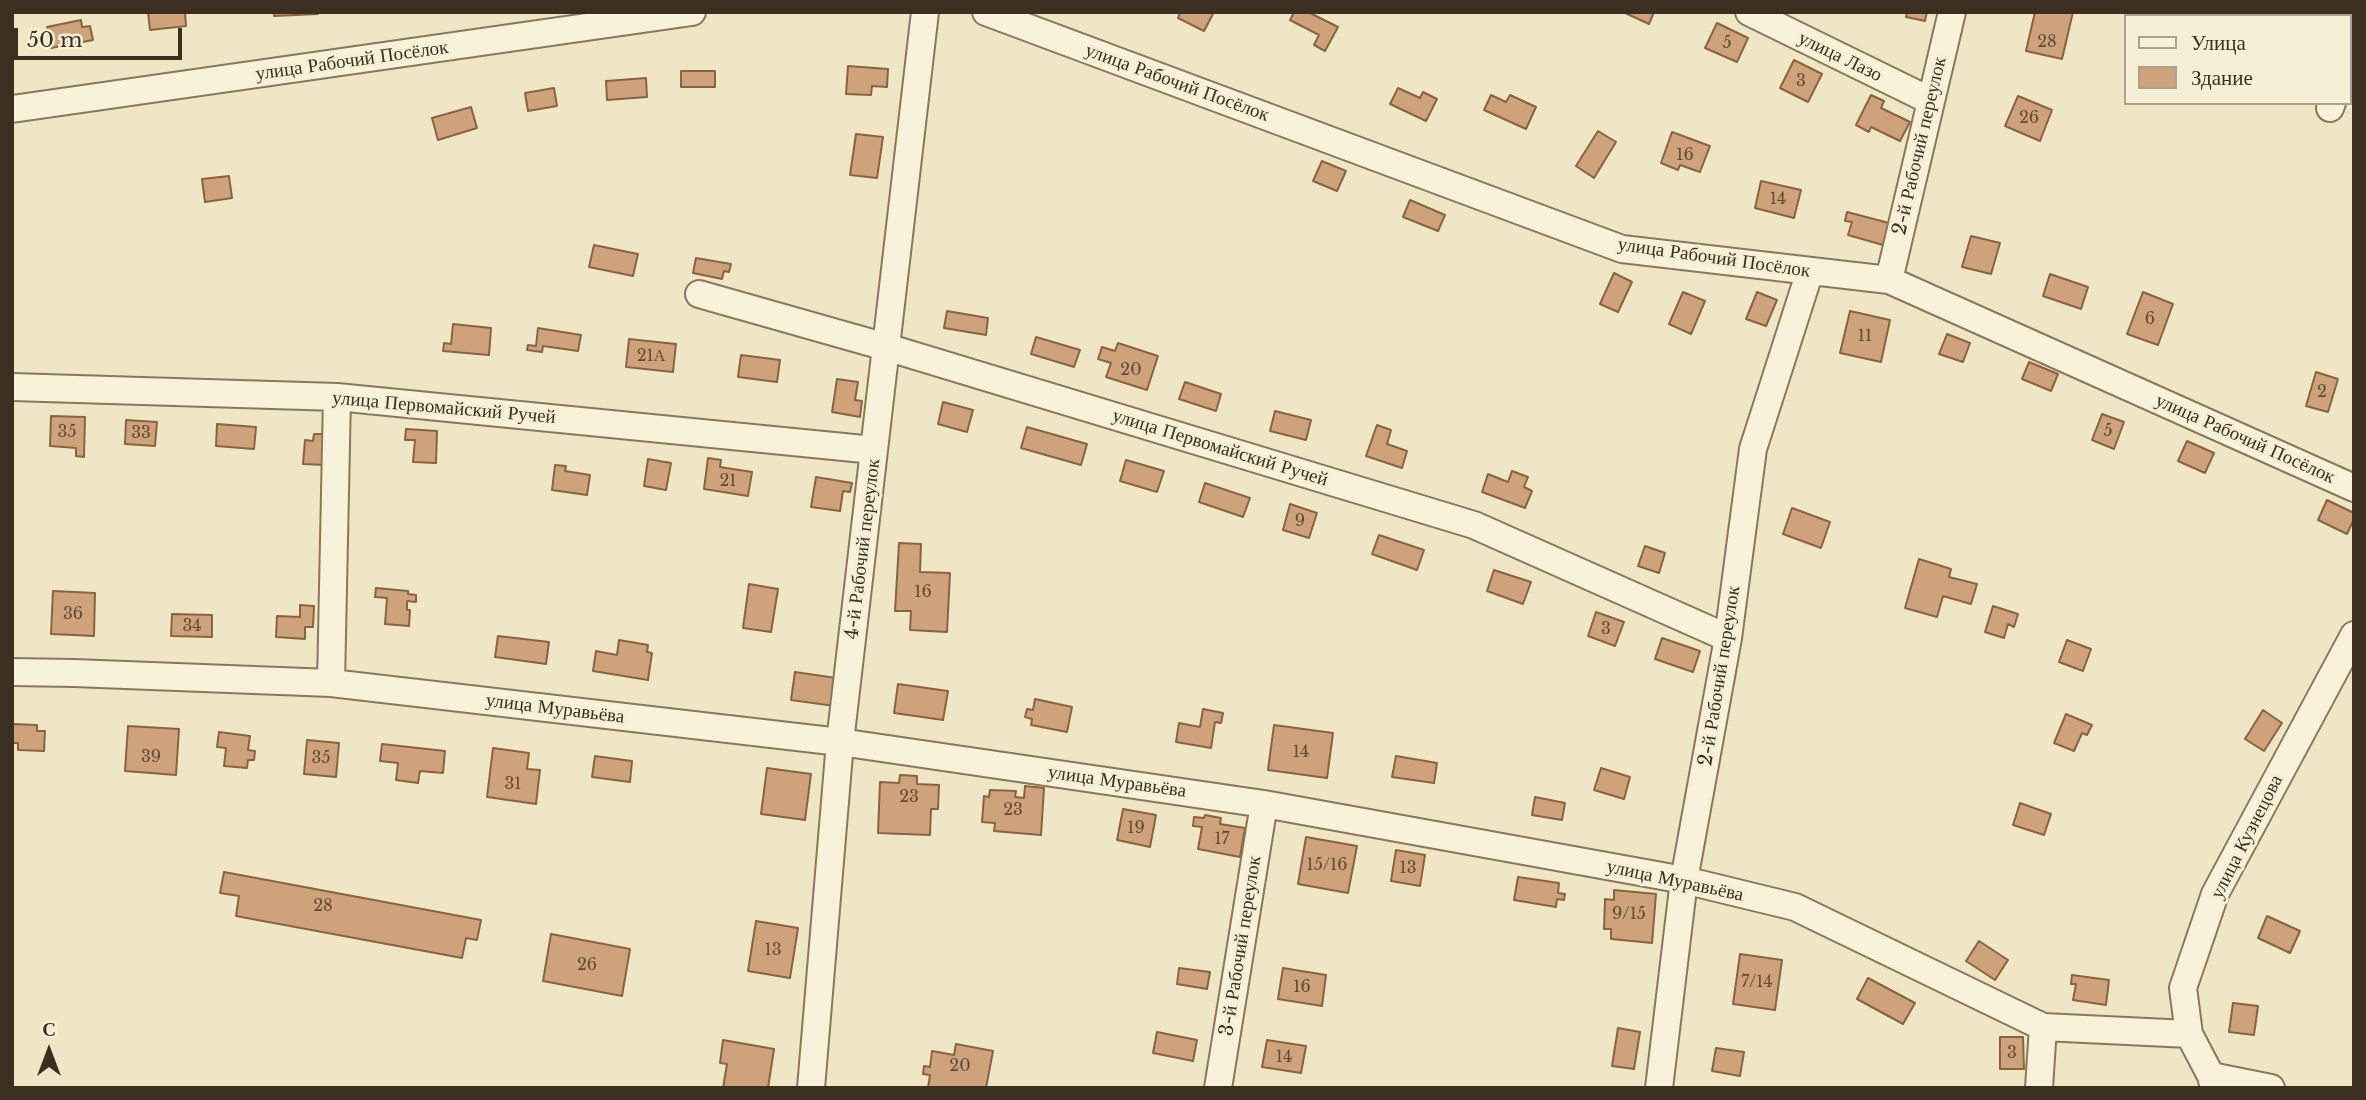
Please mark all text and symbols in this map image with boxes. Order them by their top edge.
scale bar [18,14,186,58]
legend [2124,14,2352,105]
text: 50 m [27,27,82,53]
street label: улица Лазо [1794,27,1886,87]
text: Улица [2191,30,2246,56]
house number: 28 [2037,32,2057,52]
house number: 5 [1722,33,1732,53]
street label: улица Рабочий Посёлок [254,36,450,86]
street label: улица Рабочий Посёлок [1082,39,1272,127]
street label: 2-й Рабочий переулок [1888,55,1952,237]
text: Здание [2191,65,2253,91]
house number: 3 [1796,71,1806,91]
house number: 26 [2019,108,2039,128]
house number: 16 [1676,145,1694,165]
house number: 14 [1770,189,1786,209]
street label: улица Рабочий Посёлок [1616,233,1812,283]
house number: 6 [2145,309,2155,329]
house number: 11 [1858,326,1872,346]
house number: 21А [637,346,665,366]
house number: 20 [1120,360,1142,380]
house number: 2 [2317,382,2327,402]
street label: улица Первомайский Ручей [331,387,557,429]
street label: улица Рабочий Посёлок [2152,389,2338,489]
street label: улица Первомайский Ручей [1109,404,1331,492]
house number: 5 [2103,421,2113,441]
house number: 35 [58,422,76,442]
house number: 33 [131,423,151,443]
street label: 4-й Рабочий переулок [841,458,885,640]
house number: 21 [720,471,736,491]
house number: 9 [1295,511,1305,531]
house number: 16 [914,582,932,602]
street label: 2-й Рабочий переулок [1694,584,1746,768]
house number: 36 [63,604,83,624]
house number: 34 [182,616,202,636]
house number: 3 [1601,619,1611,639]
street label: улица Муравьёва [484,689,626,729]
house number: 14 [1293,742,1309,762]
house number: 39 [141,747,161,767]
house number: 35 [312,748,330,768]
street label: улица Муравьёва [1046,761,1188,803]
street label: улица Кузнецова [2206,771,2288,903]
house number: 31 [505,774,521,794]
house number: 23 [899,787,919,807]
house number: 23 [1003,800,1023,820]
house number: 19 [1127,818,1145,838]
house number: 17 [1214,829,1230,849]
street label: 3-й Рабочий переулок [1215,854,1267,1038]
house number: 15/16 [1306,855,1348,875]
street label: улица Муравьёва [1604,855,1746,907]
house number: 13 [1400,858,1416,878]
house number: 28 [313,896,333,916]
house number: 9/15 [1612,904,1646,924]
house number: 13 [765,940,781,960]
house number: 26 [577,955,597,975]
house number: 7/14 [1741,972,1773,992]
house number: 16 [1293,977,1311,997]
north arrow [14,1016,84,1086]
text: С [42,1018,56,1041]
house number: 3 [2007,1043,2017,1063]
house number: 14 [1276,1047,1292,1067]
house number: 20 [949,1056,971,1076]

